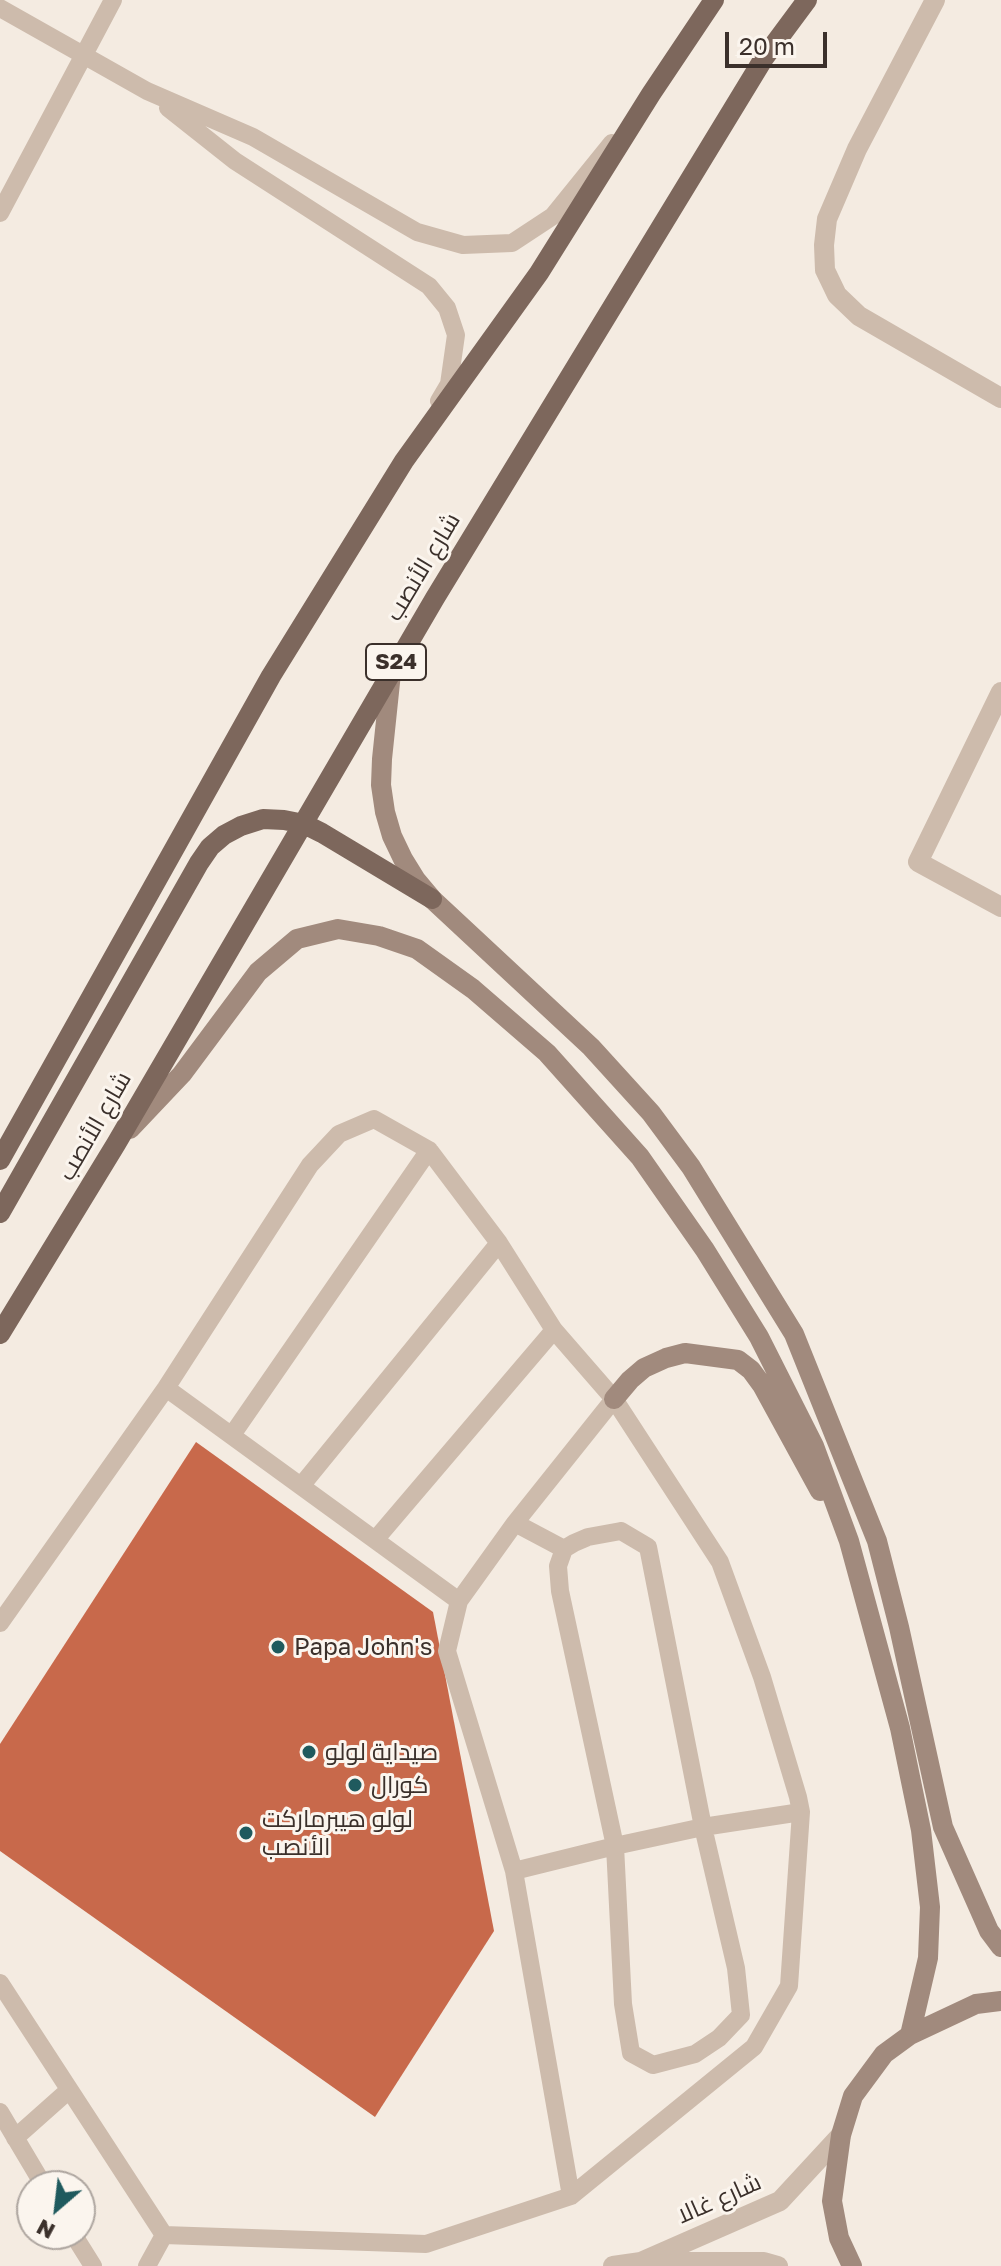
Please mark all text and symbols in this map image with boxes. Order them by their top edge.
scale bar [729,16,831,66]
text: 20 m [739,31,795,60]
street label: شارع الأنصب [380,508,466,626]
road number: S24 [366,644,426,680]
street label: شارع الأنصب [52,1066,138,1186]
place label: Papa John's [294,1633,432,1661]
marker: Papa John's [269,1638,287,1656]
place label: صيداية لولو [325,1738,438,1766]
marker: صيداية لولو [300,1743,318,1761]
place label: كورال [371,1771,429,1799]
marker: كورال [346,1776,364,1794]
place label: لولو ه‍يبرماركت الأنصب [262,1805,413,1861]
marker: لولو ه‍يبرماركت الأنصب [237,1824,255,1842]
street label: شارع غالا [672,2168,766,2230]
north arrow [16,2170,96,2250]
text: N [32,2214,59,2246]

